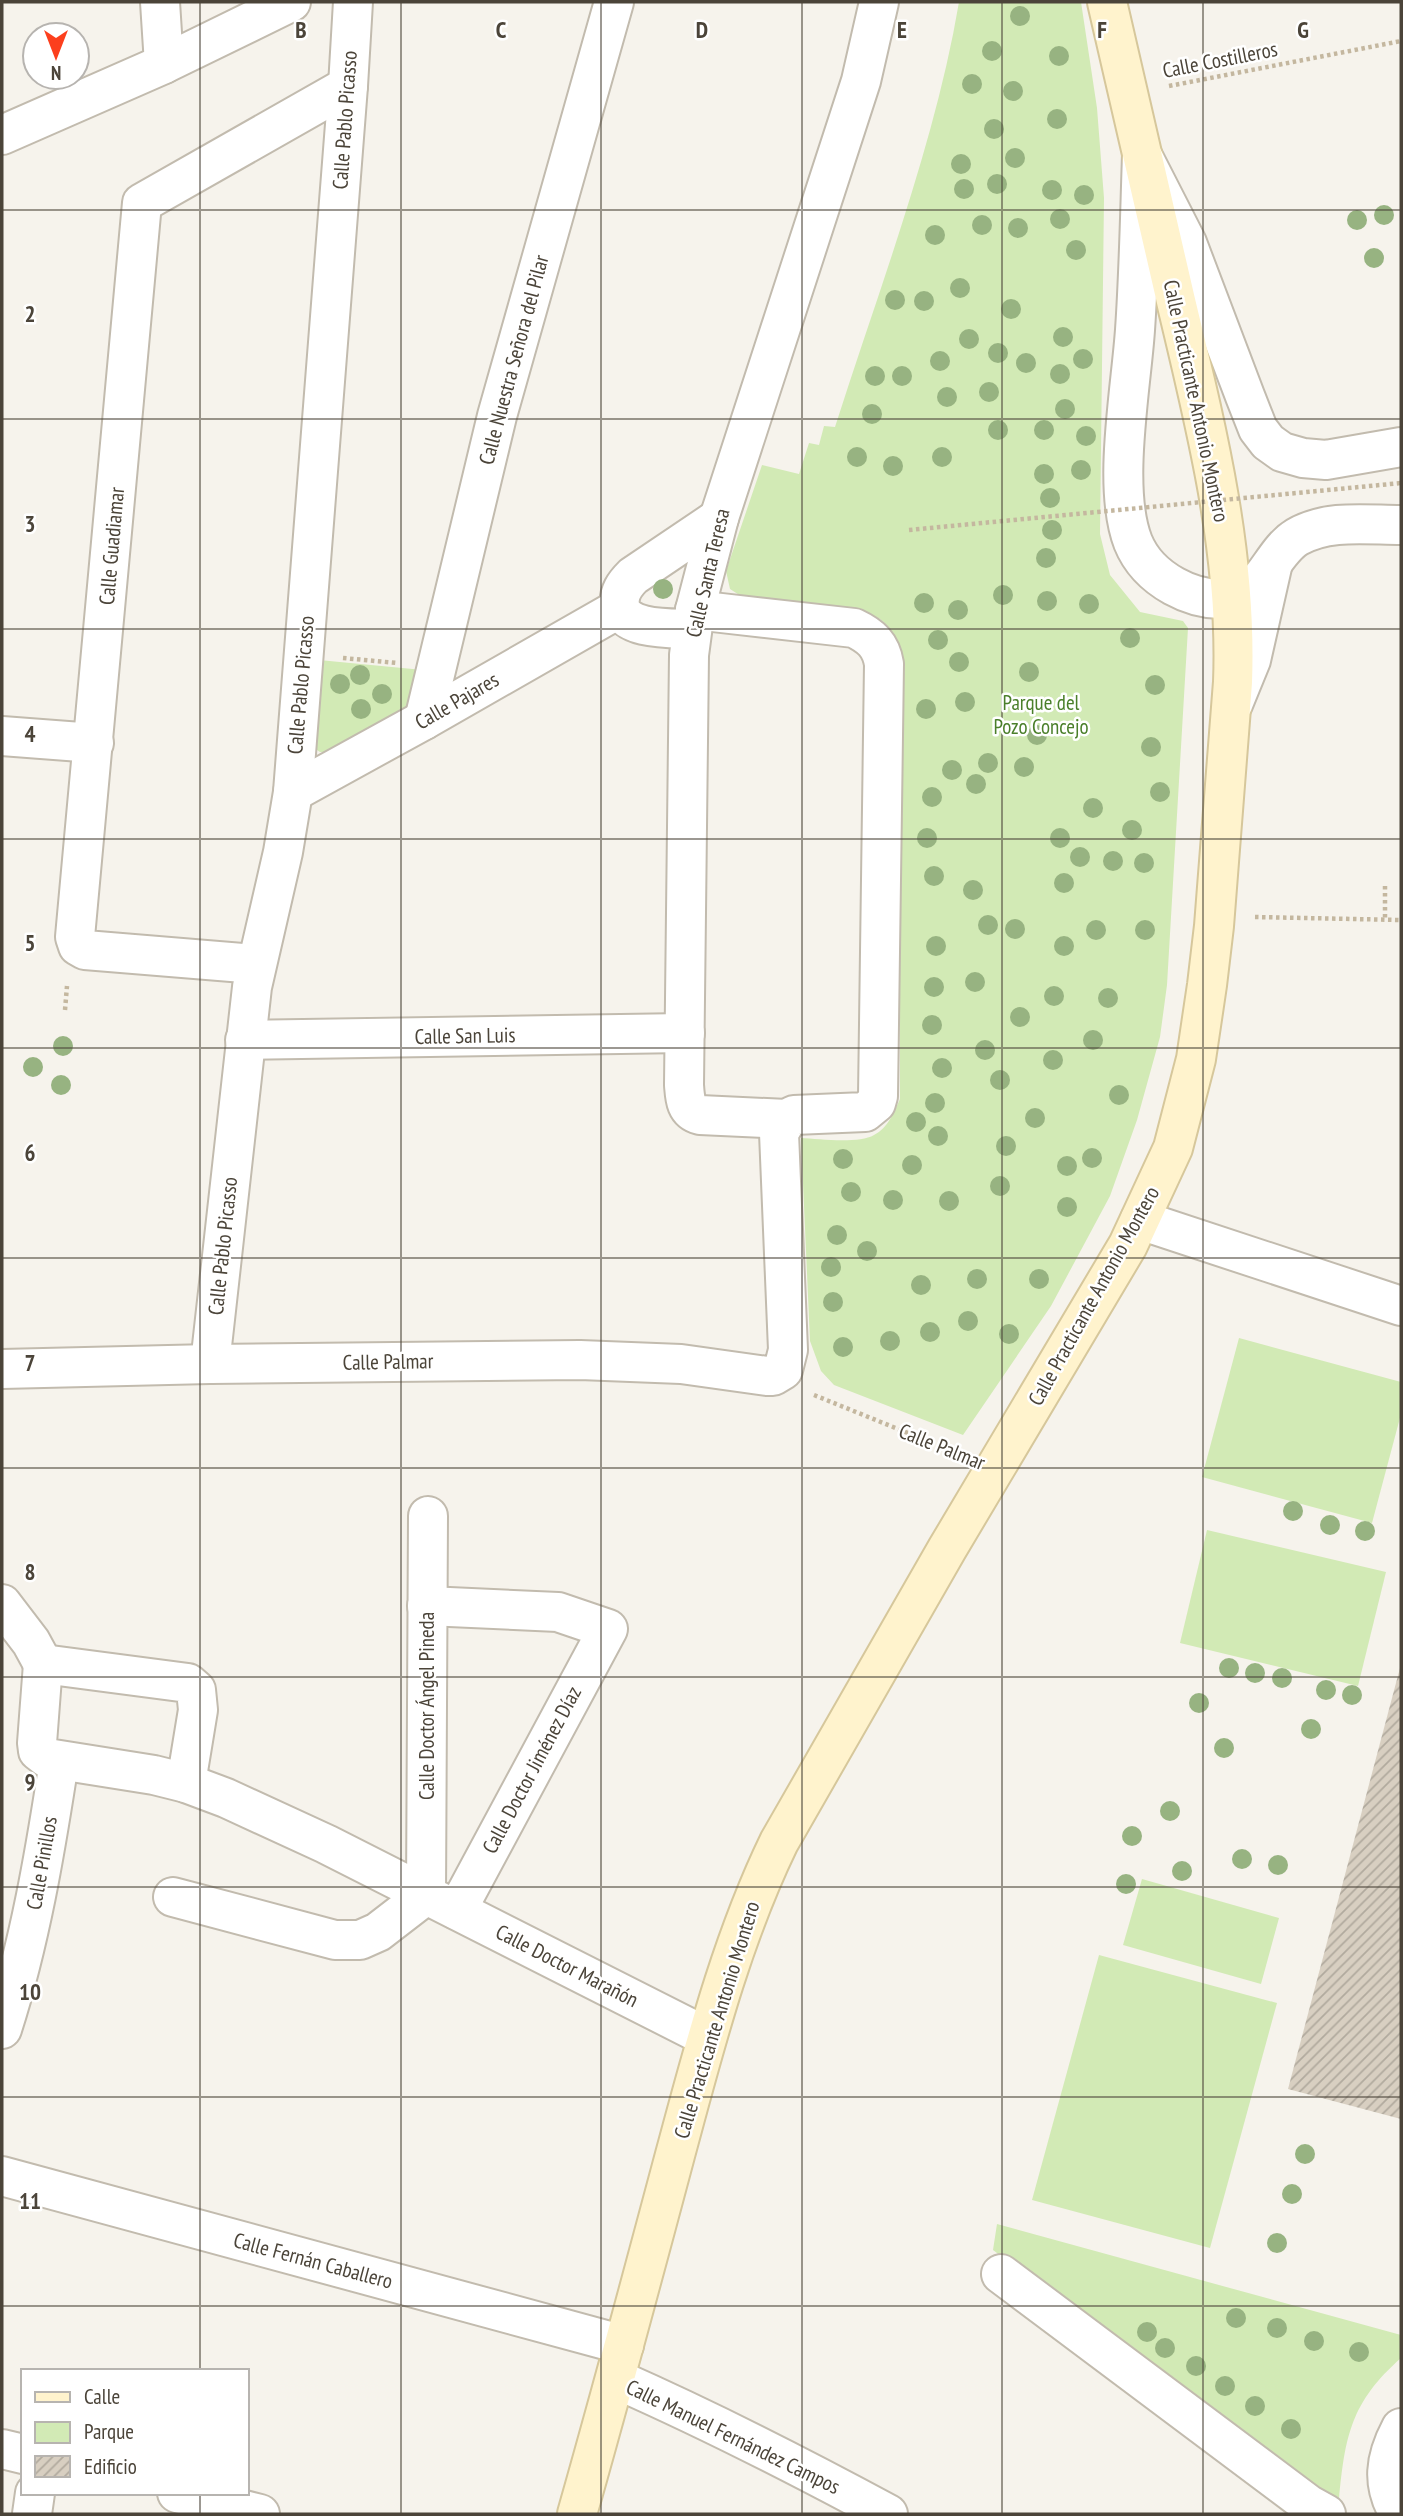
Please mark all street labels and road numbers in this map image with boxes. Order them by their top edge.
street label: Calle Costilleros [1160,35,1280,84]
street label: Calle Pablo Picasso [326,50,363,190]
street label: Calle Nuestra Señora del Pilar [473,252,555,468]
street label: Calle Practicante Antonio Montero [1158,277,1235,524]
street label: Calle Guadiamar [93,486,130,606]
street label: Calle Santa Teresa [680,506,735,640]
street label: Calle Pablo Picasso [281,615,320,755]
street label: Calle Pajares [410,666,504,735]
street label: Calle San Luis [414,1021,516,1050]
street label: Calle Pablo Picasso [202,1176,243,1316]
street label: Calle Practicante Antonio Montero [1022,1181,1165,1410]
street label: Calle Palmar [342,1347,434,1376]
street label: Calle Palmar [895,1417,990,1476]
street label: Calle Doctor Ángel Pineda [413,1612,440,1800]
street label: Calle Doctor Jiménez Díaz [476,1681,587,1858]
street label: Calle Pinillos [20,1814,63,1912]
street label: Calle Practicante Antonio Montero [668,1898,765,2142]
street label: Calle Doctor Marañón [491,1918,643,2013]
street label: Calle Fernán Caballero [231,2226,396,2295]
street label: Calle Manuel Fernández Campos [622,2373,845,2500]

